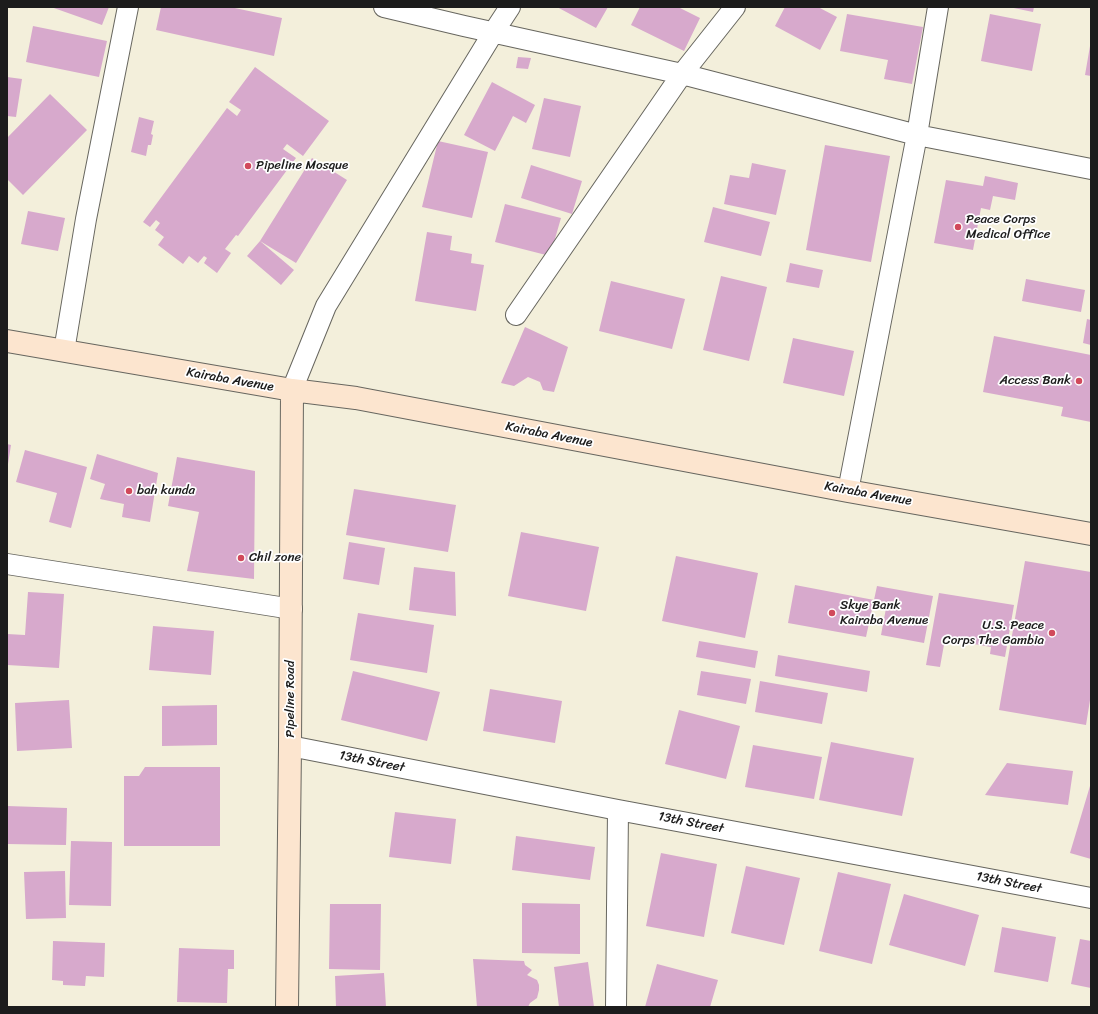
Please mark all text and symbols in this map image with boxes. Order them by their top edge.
place label: Pipeline Mosque [256,158,348,174]
marker: Pipeline Mosque [243,161,253,171]
place label: Peace Corps Medical Office [966,212,1051,243]
marker: Peace Corps Medical Office [953,222,963,232]
street label: Kairaba Avenue [185,365,275,395]
place label: Access Bank [999,373,1071,389]
marker: Access Bank [1074,376,1084,386]
street label: Kairaba Avenue [504,419,594,451]
street label: Kairaba Avenue [823,479,913,509]
place label: bah kunda [137,483,195,499]
marker: bah kunda [124,486,134,496]
place label: Chil zone [249,550,301,566]
marker: Chil zone [236,553,246,563]
place label: Skye Bank Kairaba Avenue [840,598,928,629]
marker: Skye Bank Kairaba Avenue [827,608,837,618]
place label: U.S. Peace Corps The Gambia [943,618,1044,649]
marker: U.S. Peace Corps The Gambia [1047,628,1057,638]
street label: Pipeline Road [283,660,299,738]
street label: 13th Street [338,748,406,776]
street label: 13th Street [657,809,725,837]
street label: 13th Street [975,869,1043,897]

